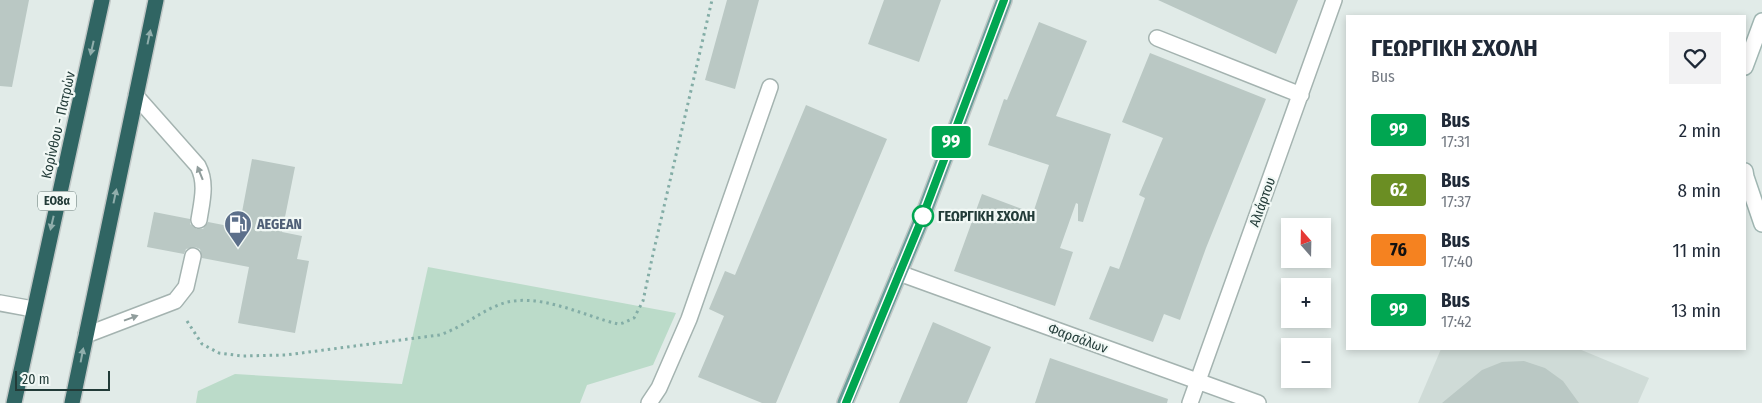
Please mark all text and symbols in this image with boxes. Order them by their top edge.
one-way arrow [145,29,153,45]
button: heart [1669,32,1721,84]
text: ΓΕΩΡΓΙΚΗ ΣΧΟΛΗ [1371,34,1538,62]
one-way arrow [88,40,96,55]
text: Bus [1371,67,1395,86]
street label: Κορίνθου - Πατρών [38,70,79,180]
text: Bus [1441,109,1470,132]
text: 99 [1389,119,1408,141]
text: 2 min [1679,119,1721,142]
line badge: 99 [928,126,974,158]
text: 99 [942,131,960,153]
text: 17:31 [1441,132,1470,151]
one-way arrow [196,166,204,180]
text: Bus [1441,169,1470,192]
street label: Αλιάρτου [1246,175,1279,229]
text: 62 [1390,179,1407,201]
text: 8 min [1678,179,1721,202]
one-way arrow [111,189,119,204]
road number: ΕΟ8α [38,192,76,210]
text: 17:37 [1441,192,1471,211]
marker: ΓΕΩΡΓΙΚΗ ΣΧΟΛΗ [912,205,934,227]
place label: ΓΕΩΡΓΙΚΗ ΣΧΟΛΗ [938,208,1035,225]
fuel station icon: AEGEAN [223,209,253,248]
one-way arrow [48,216,56,232]
place label: AEGEAN [256,216,302,233]
north arrow [1281,218,1331,268]
map controls [1281,218,1331,388]
text: Bus [1441,229,1470,252]
text: 76 [1390,239,1407,261]
text: 11 min [1673,239,1721,262]
text: 17:40 [1441,252,1473,271]
button: + [1281,278,1331,328]
text: Bus [1441,289,1470,312]
text: 99 [1389,299,1408,321]
text: 13 min [1671,299,1721,322]
text: 17:42 [1441,312,1472,331]
one-way arrow [124,314,139,321]
street label: Φαρσάλων [1046,320,1110,357]
button: − [1281,338,1331,388]
one-way arrow [78,347,86,363]
scale bar [15,368,110,391]
text: 20 m [22,371,50,388]

